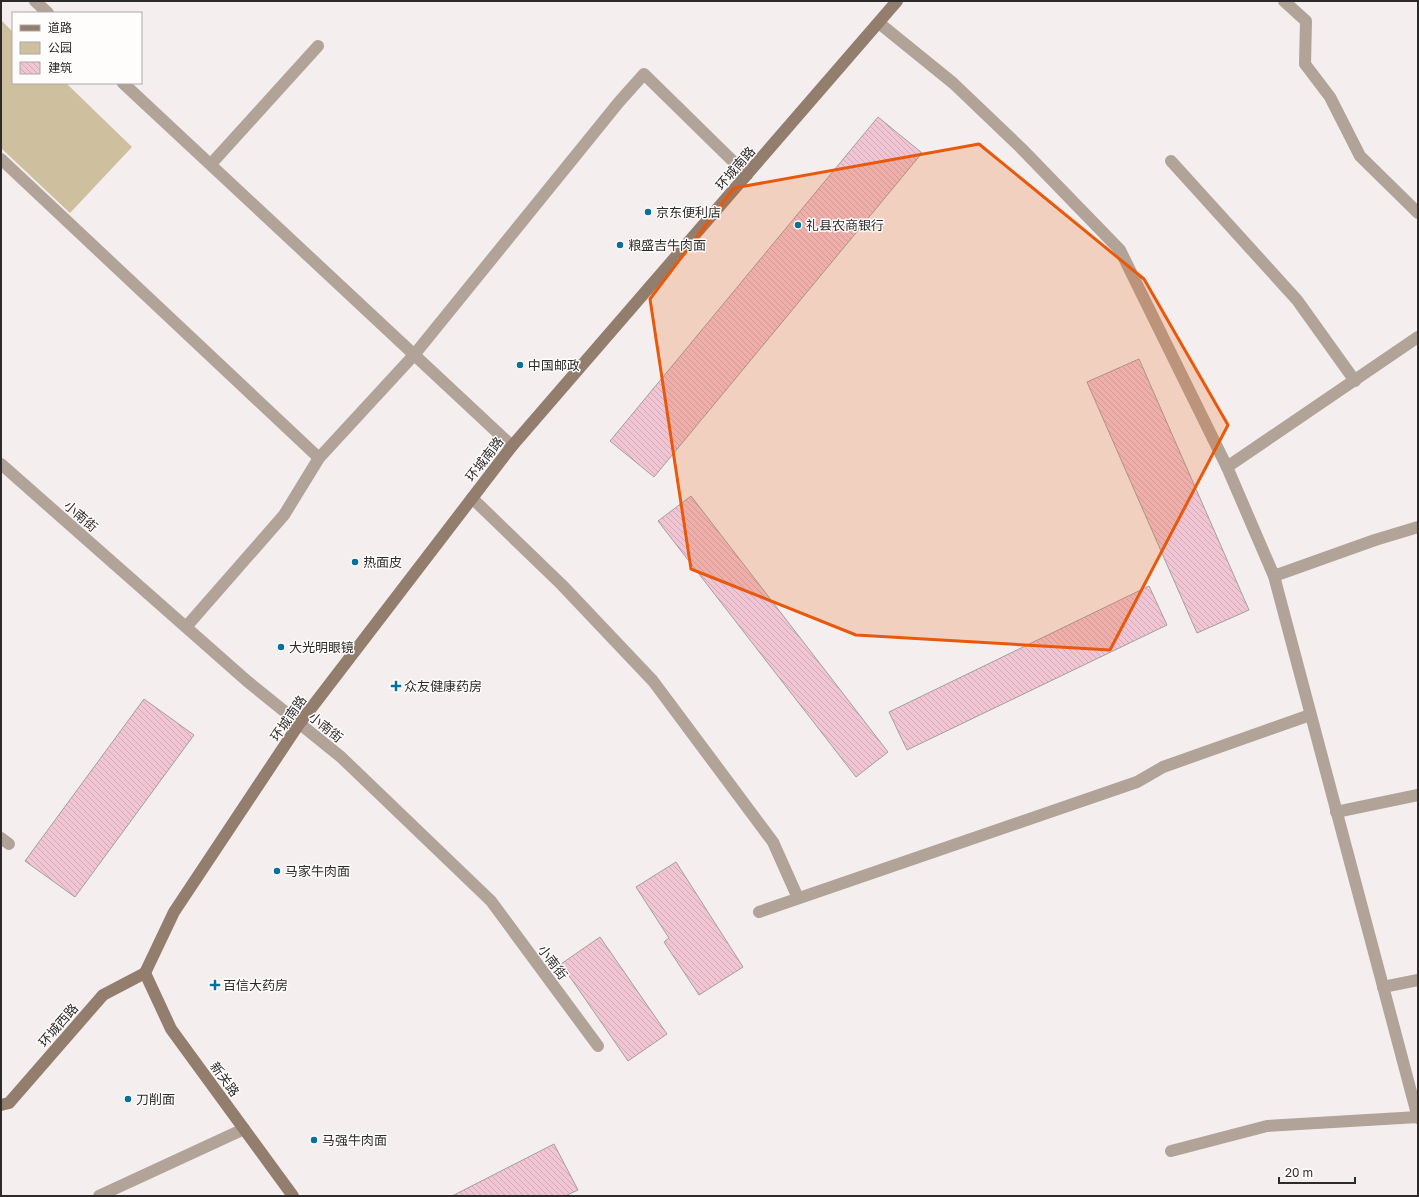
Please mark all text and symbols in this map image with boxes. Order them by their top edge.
legend [12,12,142,84]
text: 道路 [48,20,72,35]
text: 公园 [48,40,72,55]
text: 建筑 [48,60,72,75]
street label: 环城南路 [712,143,758,193]
place label: 京东便利店 [656,204,721,220]
marker: 京东便利店 [643,207,653,217]
place label: 礼县农商银行 [806,217,884,233]
marker: 礼县农商银行 [793,220,803,230]
place label: 粮盛吉牛肉面 [628,237,706,253]
marker: 粮盛吉牛肉面 [615,240,625,250]
place label: 中国邮政 [528,357,580,373]
marker: 中国邮政 [515,360,525,370]
street label: 环城南路 [462,434,506,484]
street label: 小南街 [61,497,101,535]
place label: 热面皮 [363,554,402,570]
marker: 热面皮 [350,557,360,567]
place label: 大光明眼镜 [289,639,354,655]
marker: 大光明眼镜 [276,642,286,652]
place label: 众友健康药房 [404,678,482,694]
marker: 众友健康药房 [391,681,401,691]
street label: 环城南路 [267,692,309,744]
street label: 小南街 [306,709,346,745]
place label: 马家牛肉面 [285,863,350,879]
marker: 马家牛肉面 [272,866,282,876]
street label: 小南街 [535,942,571,982]
place label: 百信大药房 [223,977,288,993]
marker: 百信大药房 [210,980,220,990]
street label: 环城西路 [35,1000,81,1050]
street label: 新关路 [207,1059,243,1099]
place label: 刀削面 [136,1091,175,1107]
marker: 刀削面 [123,1094,133,1104]
place label: 马强牛肉面 [322,1132,387,1148]
marker: 马强牛肉面 [309,1135,319,1145]
scale bar [1279,1159,1355,1185]
text: 20 m [1285,1165,1313,1180]

